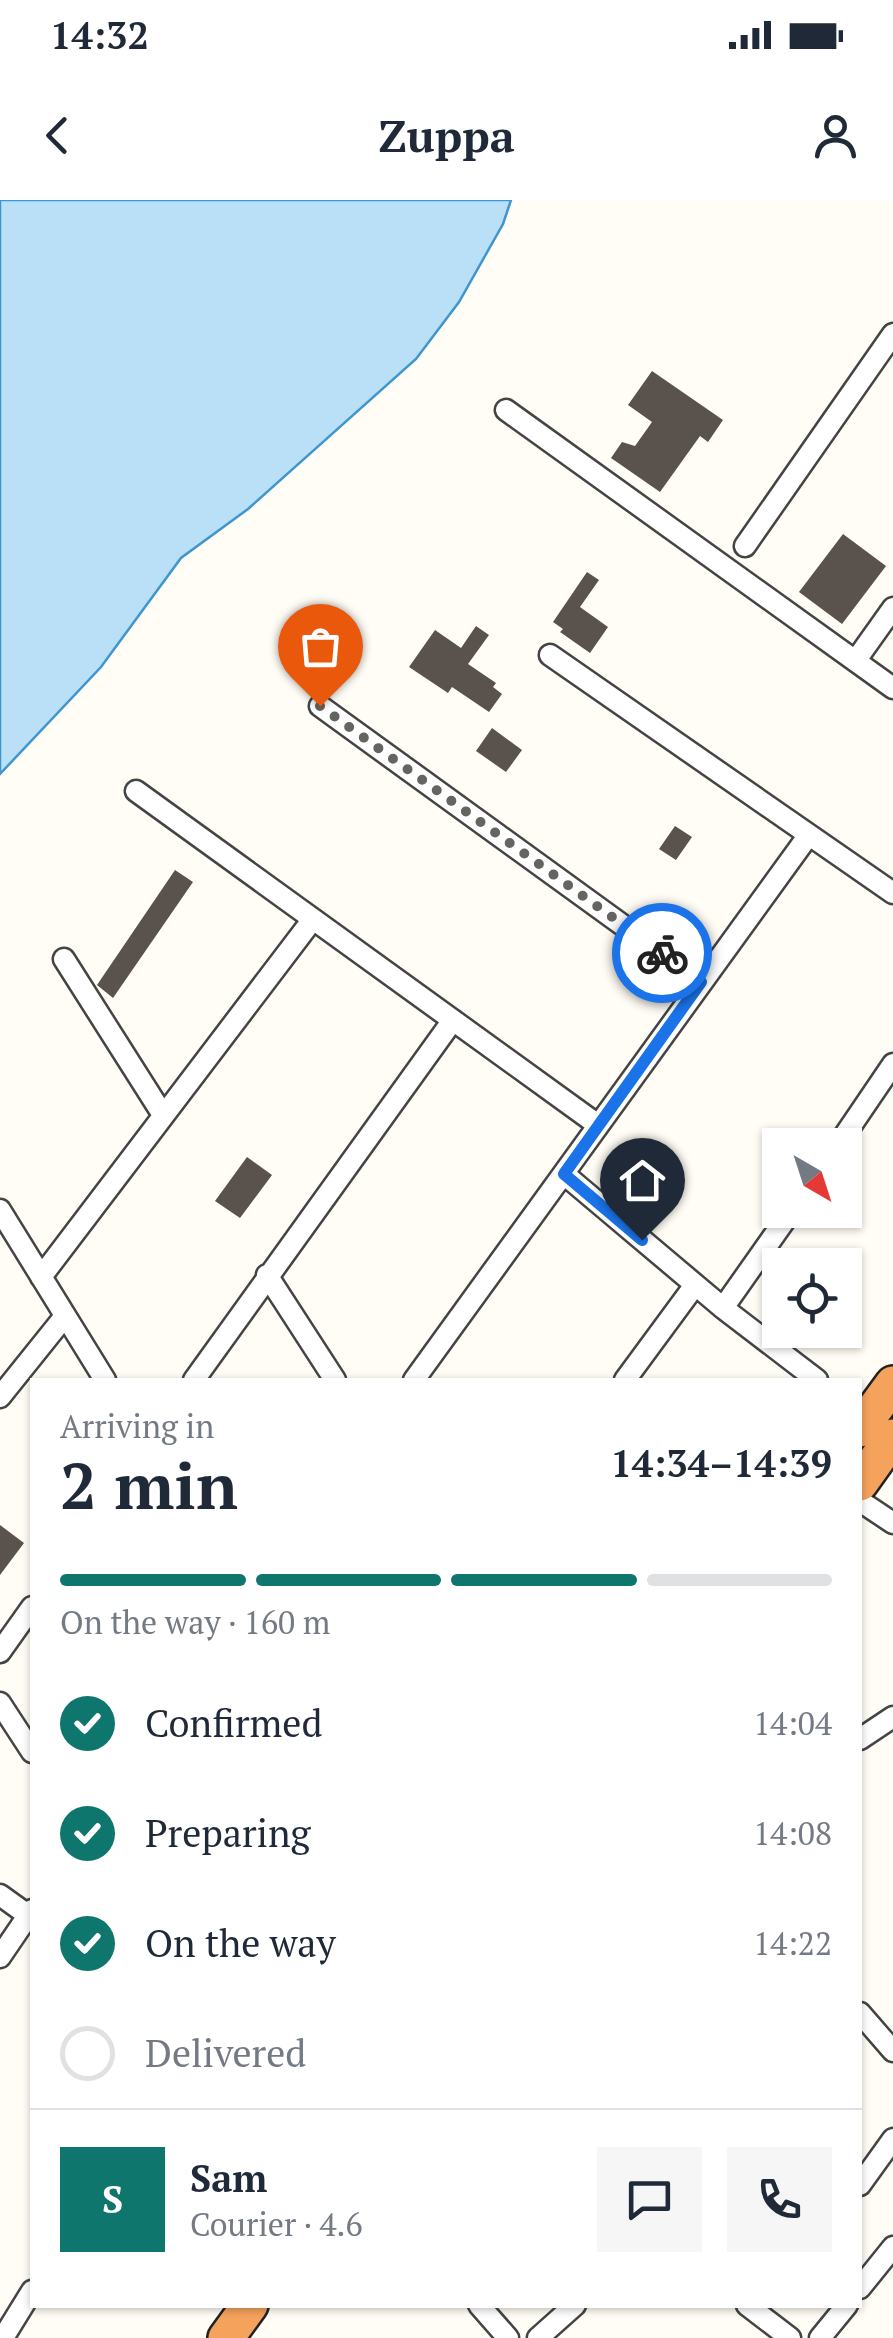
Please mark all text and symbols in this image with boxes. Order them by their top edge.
text: 14:32 [50,10,149,60]
text: Zuppa [378,105,515,165]
icon: back [30,108,85,163]
icon: person [808,108,863,163]
pin [278,604,363,707]
icon: bag [293,619,348,674]
courier [612,903,712,1003]
icon: bike [635,926,690,981]
north arrow [762,1128,862,1228]
map controls [762,1128,862,1348]
pin [600,1138,685,1241]
icon: home [615,1153,670,1208]
button: locate [762,1248,862,1348]
text: Arriving in [60,1405,214,1447]
text: 14:34–14:39 [610,1438,832,1488]
text: 2 min [60,1441,238,1528]
text: On the way · 160 m [60,1601,330,1643]
icon: check [60,1696,115,1751]
text: Confirmed [145,1698,323,1748]
text: 14:04 [753,1702,832,1744]
icon: check [60,1806,115,1861]
text: Preparing [145,1808,311,1858]
text: 14:08 [753,1812,832,1854]
icon: check [60,1916,115,1971]
text: On the way [145,1918,336,1968]
text: 14:22 [753,1922,832,1964]
text: Delivered [145,2028,306,2078]
button: chat [597,2147,702,2252]
button: phone [727,2147,832,2252]
text: Sam [190,2153,267,2203]
text: S [102,2174,123,2224]
text: Courier · 4.6 [190,2203,362,2245]

